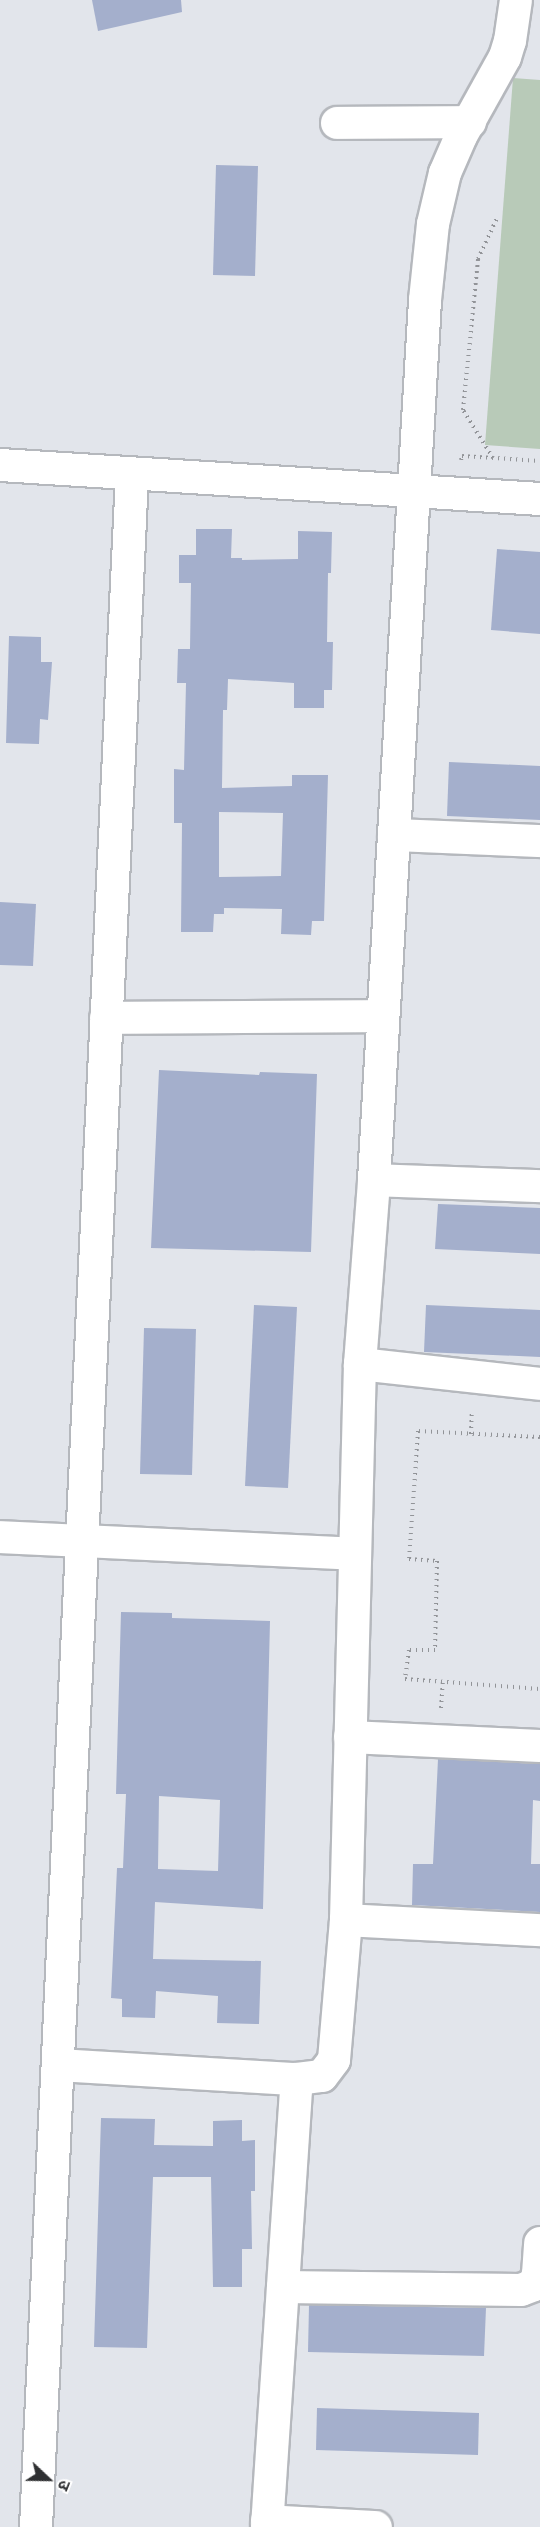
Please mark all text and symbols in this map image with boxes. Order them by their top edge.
north arrow [18,2449,78,2509]
text: उ [53,2477,77,2494]

